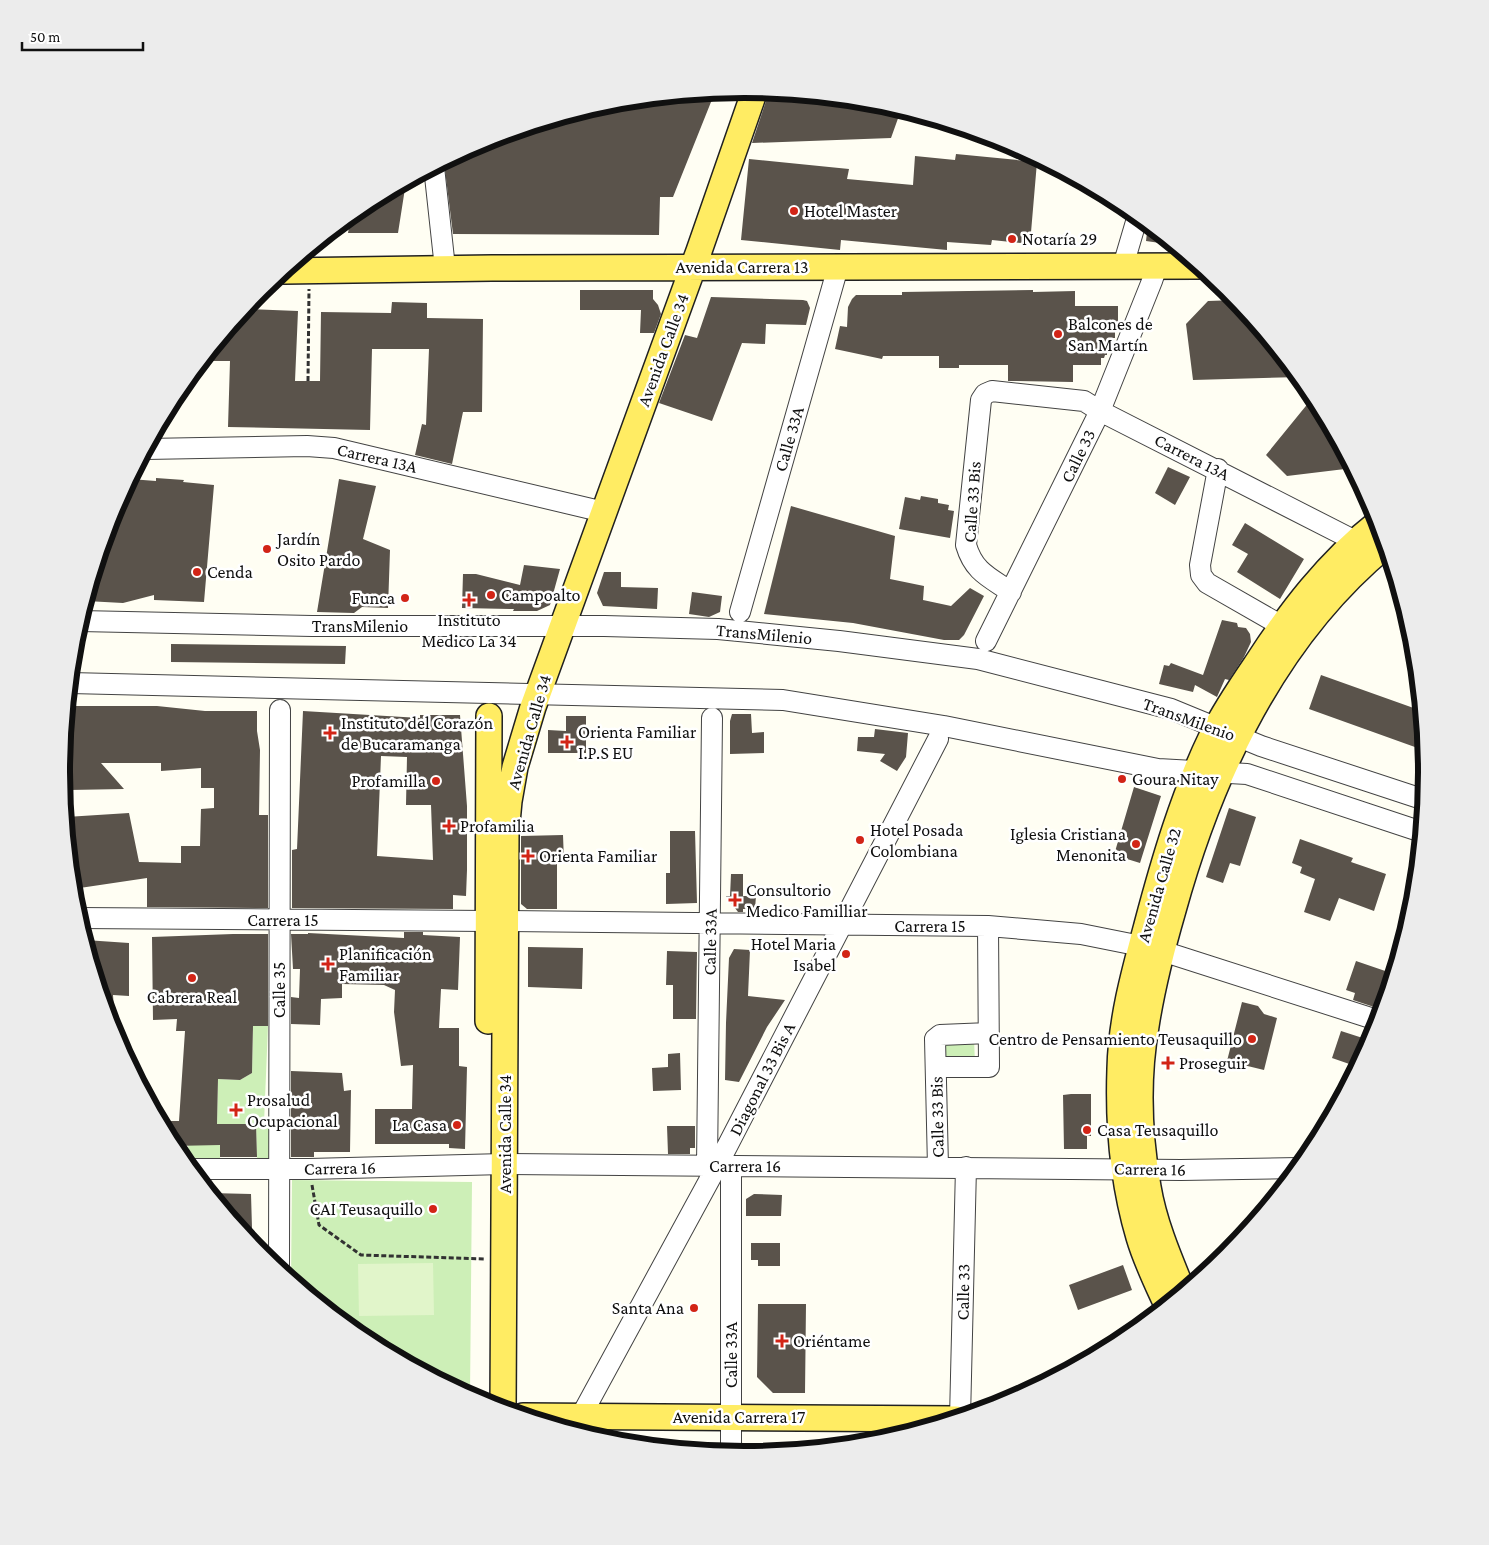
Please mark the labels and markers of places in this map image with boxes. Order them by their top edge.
place label: Hotel Master [804,201,898,221]
marker: Hotel Master [788,205,800,217]
place label: Notaría 29 [1022,229,1097,249]
marker: Notaría 29 [1006,233,1018,245]
place label: Balcones de San Martín [1068,314,1153,355]
marker: Balcones de San Martín [1052,328,1064,340]
place label: Jardín Osito Pardo [275,529,361,570]
marker: Jardín Osito Pardo [261,543,273,555]
place label: Cenda [207,562,253,582]
marker: Cenda [191,566,203,578]
place label: Campoalto [501,585,581,605]
place label: Funca [351,588,395,608]
marker: Campoalto [485,589,497,601]
marker: Funca [399,592,411,604]
marker: Instituto Medico La 34 [462,593,476,607]
place label: Instituto Medico La 34 [421,610,517,651]
place label: Instituto del Corazón de Bucaramanga [341,713,493,754]
place label: Orienta Familiar I.P.S EU [578,722,697,763]
marker: Instituto del Corazón de Bucaramanga [323,726,337,740]
marker: Orienta Familiar I.P.S EU [560,735,574,749]
place label: Goura Nitay [1132,769,1219,789]
place label: Profamilla [351,771,426,791]
marker: Goura Nitay [1116,773,1128,785]
marker: Profamilla [430,775,442,787]
place label: Profamilia [460,816,535,836]
marker: Profamilia [442,819,456,833]
place label: Hotel Posada Colombiana [870,820,963,861]
place label: Iglesia Cristiana Menonita [1010,824,1126,865]
marker: Hotel Posada Colombiana [854,834,866,846]
marker: Iglesia Cristiana Menonita [1130,838,1142,850]
place label: Orienta Familiar [539,846,658,866]
marker: Orienta Familiar [521,849,535,863]
place label: Consultorio Medico Familliar [746,880,868,921]
marker: Consultorio Medico Familliar [728,893,742,907]
place label: Hotel Maria Isabel [751,934,836,975]
place label: Planificación Familiar [339,944,432,985]
marker: Hotel Maria Isabel [840,948,852,960]
marker: Planificación Familiar [321,957,335,971]
marker: Cabrera Real [186,972,198,984]
place label: Cabrera Real [147,987,238,1007]
place label: Centro de Pensamiento Teusaquillo [989,1029,1242,1049]
marker: Centro de Pensamiento Teusaquillo [1246,1033,1258,1045]
place label: Proseguir [1179,1053,1248,1073]
marker: Proseguir [1161,1056,1175,1070]
place label: Prosalud Ocupacional [247,1090,338,1131]
marker: Prosalud Ocupacional [229,1103,243,1117]
place label: La Casa [392,1115,447,1135]
marker: La Casa [451,1119,463,1131]
place label: Casa Teusaquillo [1097,1120,1219,1140]
marker: Casa Teusaquillo [1081,1124,1093,1136]
place label: CAI Teusaquillo [310,1199,423,1219]
marker: CAI Teusaquillo [427,1203,439,1215]
place label: Santa Ana [612,1298,684,1318]
marker: Santa Ana [688,1302,700,1314]
place label: Oriéntame [793,1331,870,1351]
marker: Oriéntame [775,1334,789,1348]

